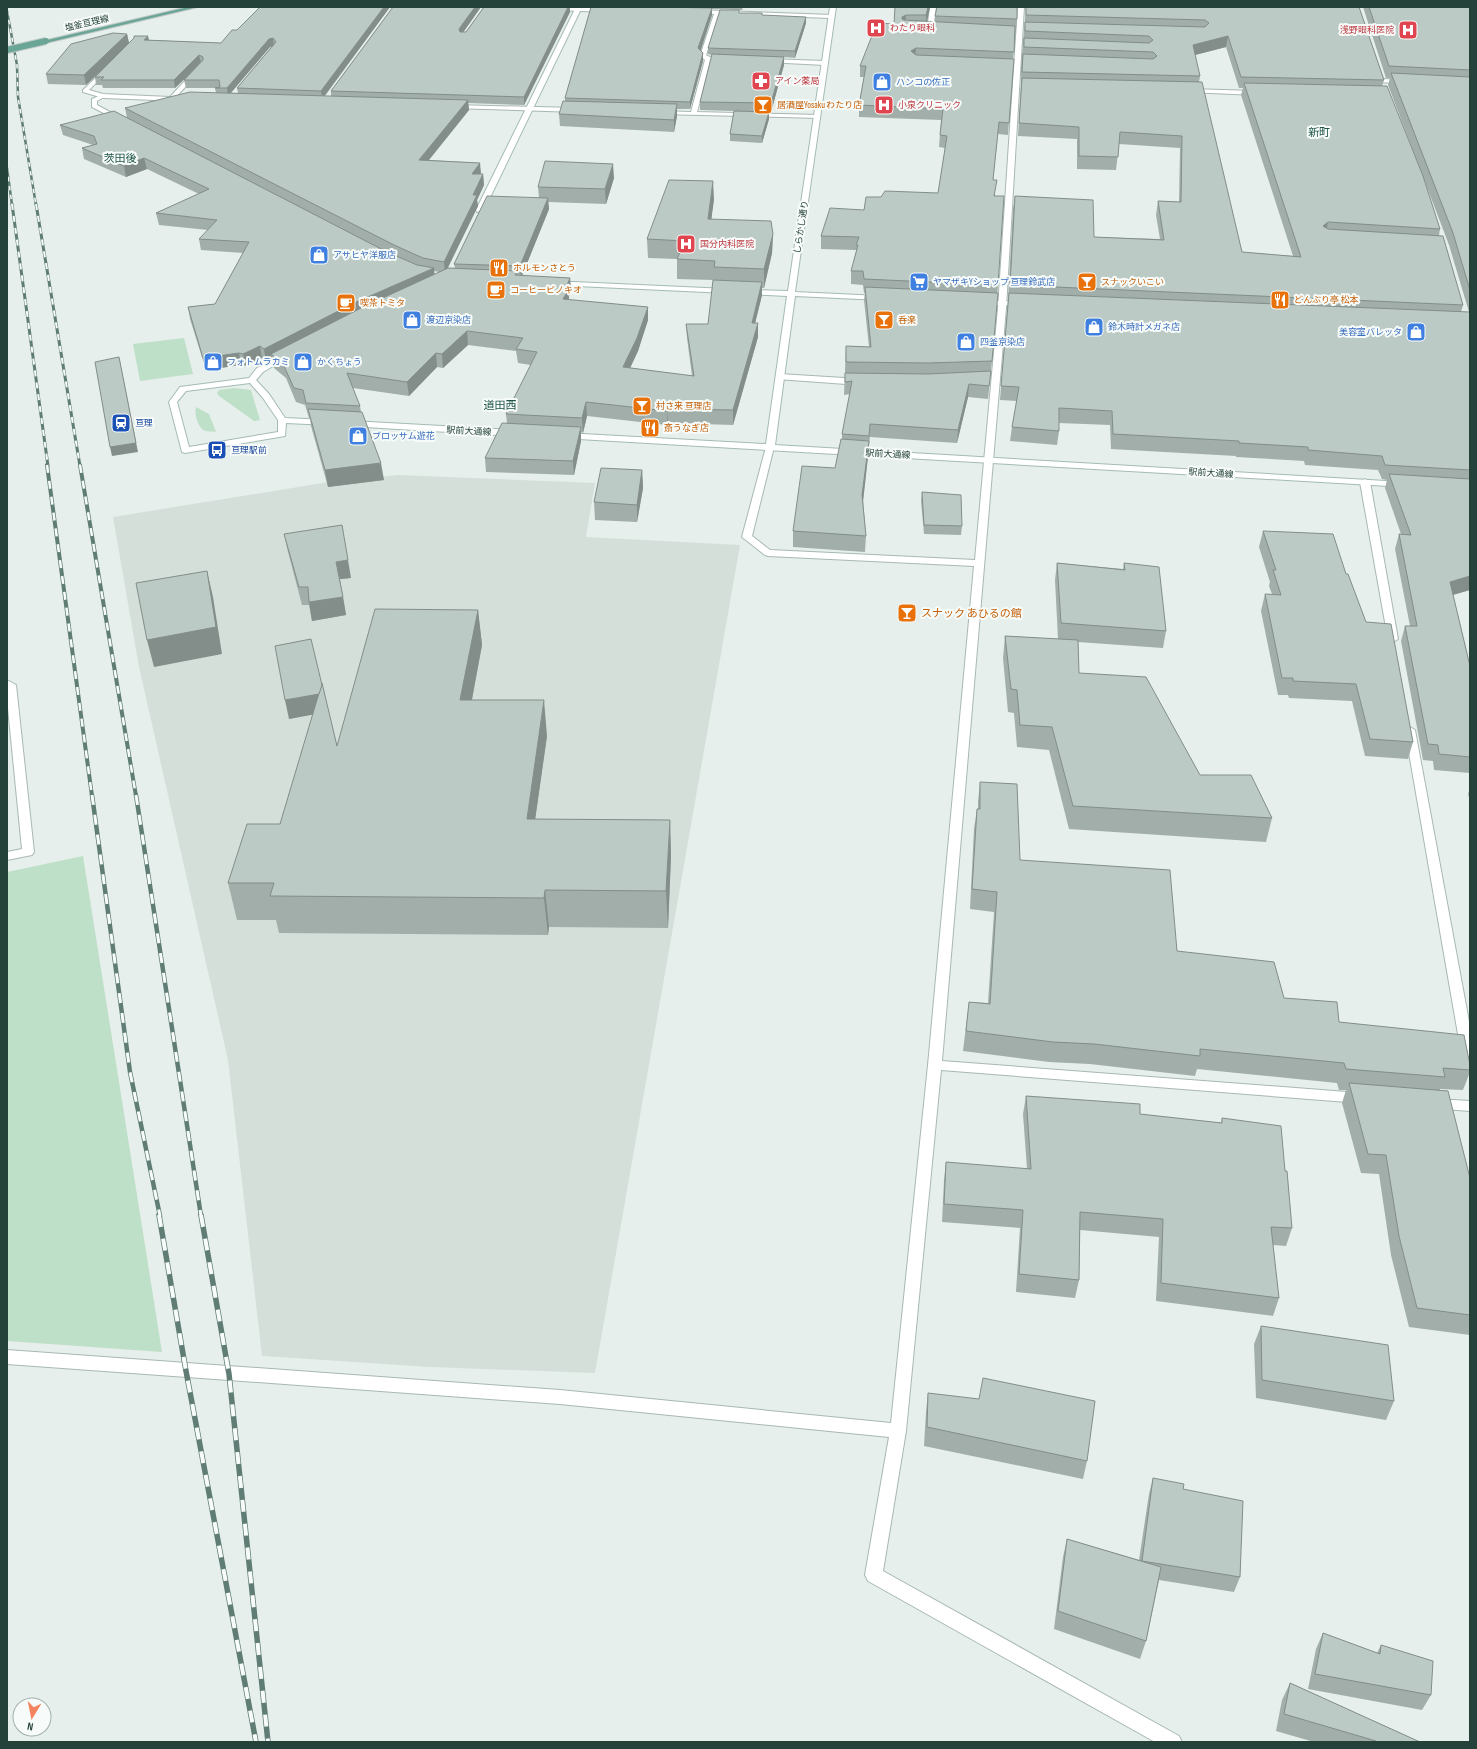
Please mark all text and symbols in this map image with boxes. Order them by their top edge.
street label: 塩釜亘理線 [64,12,111,34]
hospital icon: わたり眼科 [865,17,887,39]
hospital icon: 浅野眼科医院 [1397,19,1419,41]
place label: わたり眼科 [890,23,935,34]
place label: 浅野眼科医院 [1340,25,1394,36]
pharmacy icon: アイン薬局 [750,70,772,92]
shop icon: ハンコの佐正 [871,71,893,93]
place label: アイン薬局 [775,76,820,87]
place label: ハンコの佐正 [896,77,950,88]
bar icon: 居酒屋Yosaku わたり店 [752,94,774,116]
hospital icon: 小泉クリニック [873,94,895,116]
place label: 居酒屋Yosaku わたり店 [777,100,862,111]
place label: 小泉クリニック [898,100,961,111]
district label: 新町 [1308,126,1330,139]
district label: 茨田後 [104,152,137,165]
street label: しらかし通り [792,200,811,255]
hospital icon: 国分内科医院 [675,233,697,255]
place label: 国分内科医院 [700,239,754,250]
shop icon: アサヒヤ洋服店 [308,244,330,266]
place label: アサヒヤ洋服店 [333,250,396,261]
restaurant icon: ホルモンさとう [488,257,510,279]
place label: ホルモンさとう [513,263,576,274]
supermarket icon: ヤマザキYショップ 亘理鈴武店 [908,271,930,293]
bar icon: スナックいこい [1076,271,1098,293]
place label: ヤマザキYショップ 亘理鈴武店 [933,277,1055,288]
place label: スナックいこい [1101,277,1164,288]
cafe icon: コーヒーピノキオ [485,279,507,301]
place label: コーヒーピノキオ [510,285,582,296]
restaurant icon: どんぶり亭 松本 [1269,289,1291,311]
cafe icon: 喫茶トミタ [335,292,357,314]
place label: どんぶり亭 松本 [1294,295,1358,306]
place label: 喫茶トミタ [360,298,405,309]
shop icon: 渡辺京染店 [401,309,423,331]
bar icon: 呑楽 [873,309,895,331]
place label: 渡辺京染店 [426,315,471,326]
place label: 呑楽 [898,315,916,326]
shop icon: 鈴木時計メガネ店 [1083,316,1105,338]
shop icon: 美容室バレッタ [1405,321,1427,343]
place label: 鈴木時計メガネ店 [1108,322,1180,333]
place label: 美容室バレッタ [1339,327,1402,338]
shop icon: 四釜京染店 [955,331,977,353]
place label: 四釜京染店 [980,337,1025,348]
shop icon: フォトムラカミ [202,351,224,373]
shop icon: かくちょう [292,351,314,373]
place label: フォトムラカミ [227,357,290,368]
place label: かくちょう [317,357,362,368]
bar icon: 村さ来 亘理店 [631,395,653,417]
district label: 道田西 [484,399,517,412]
place label: 村さ来 亘理店 [656,400,711,412]
station icon: 亘理 [110,412,132,434]
restaurant icon: 斎うなぎ店 [639,417,661,439]
place label: 亘理 [135,418,153,429]
place label: 斎うなぎ店 [664,423,709,434]
shop icon: ブロッサム遊花 [347,425,369,447]
street label: 駅前大通線 [446,425,493,438]
place label: ブロッサム遊花 [372,431,435,442]
bus stop icon: 亘理駅前 [206,439,228,461]
place label: 亘理駅前 [231,445,267,456]
street label: 駅前大通線 [865,448,912,461]
street label: 駅前大通線 [1188,466,1235,481]
bar icon: スナック あひるの館 [896,602,918,624]
place label: スナック あひるの館 [921,607,1022,620]
north arrow [12,1697,52,1737]
text: N [26,1719,34,1733]

